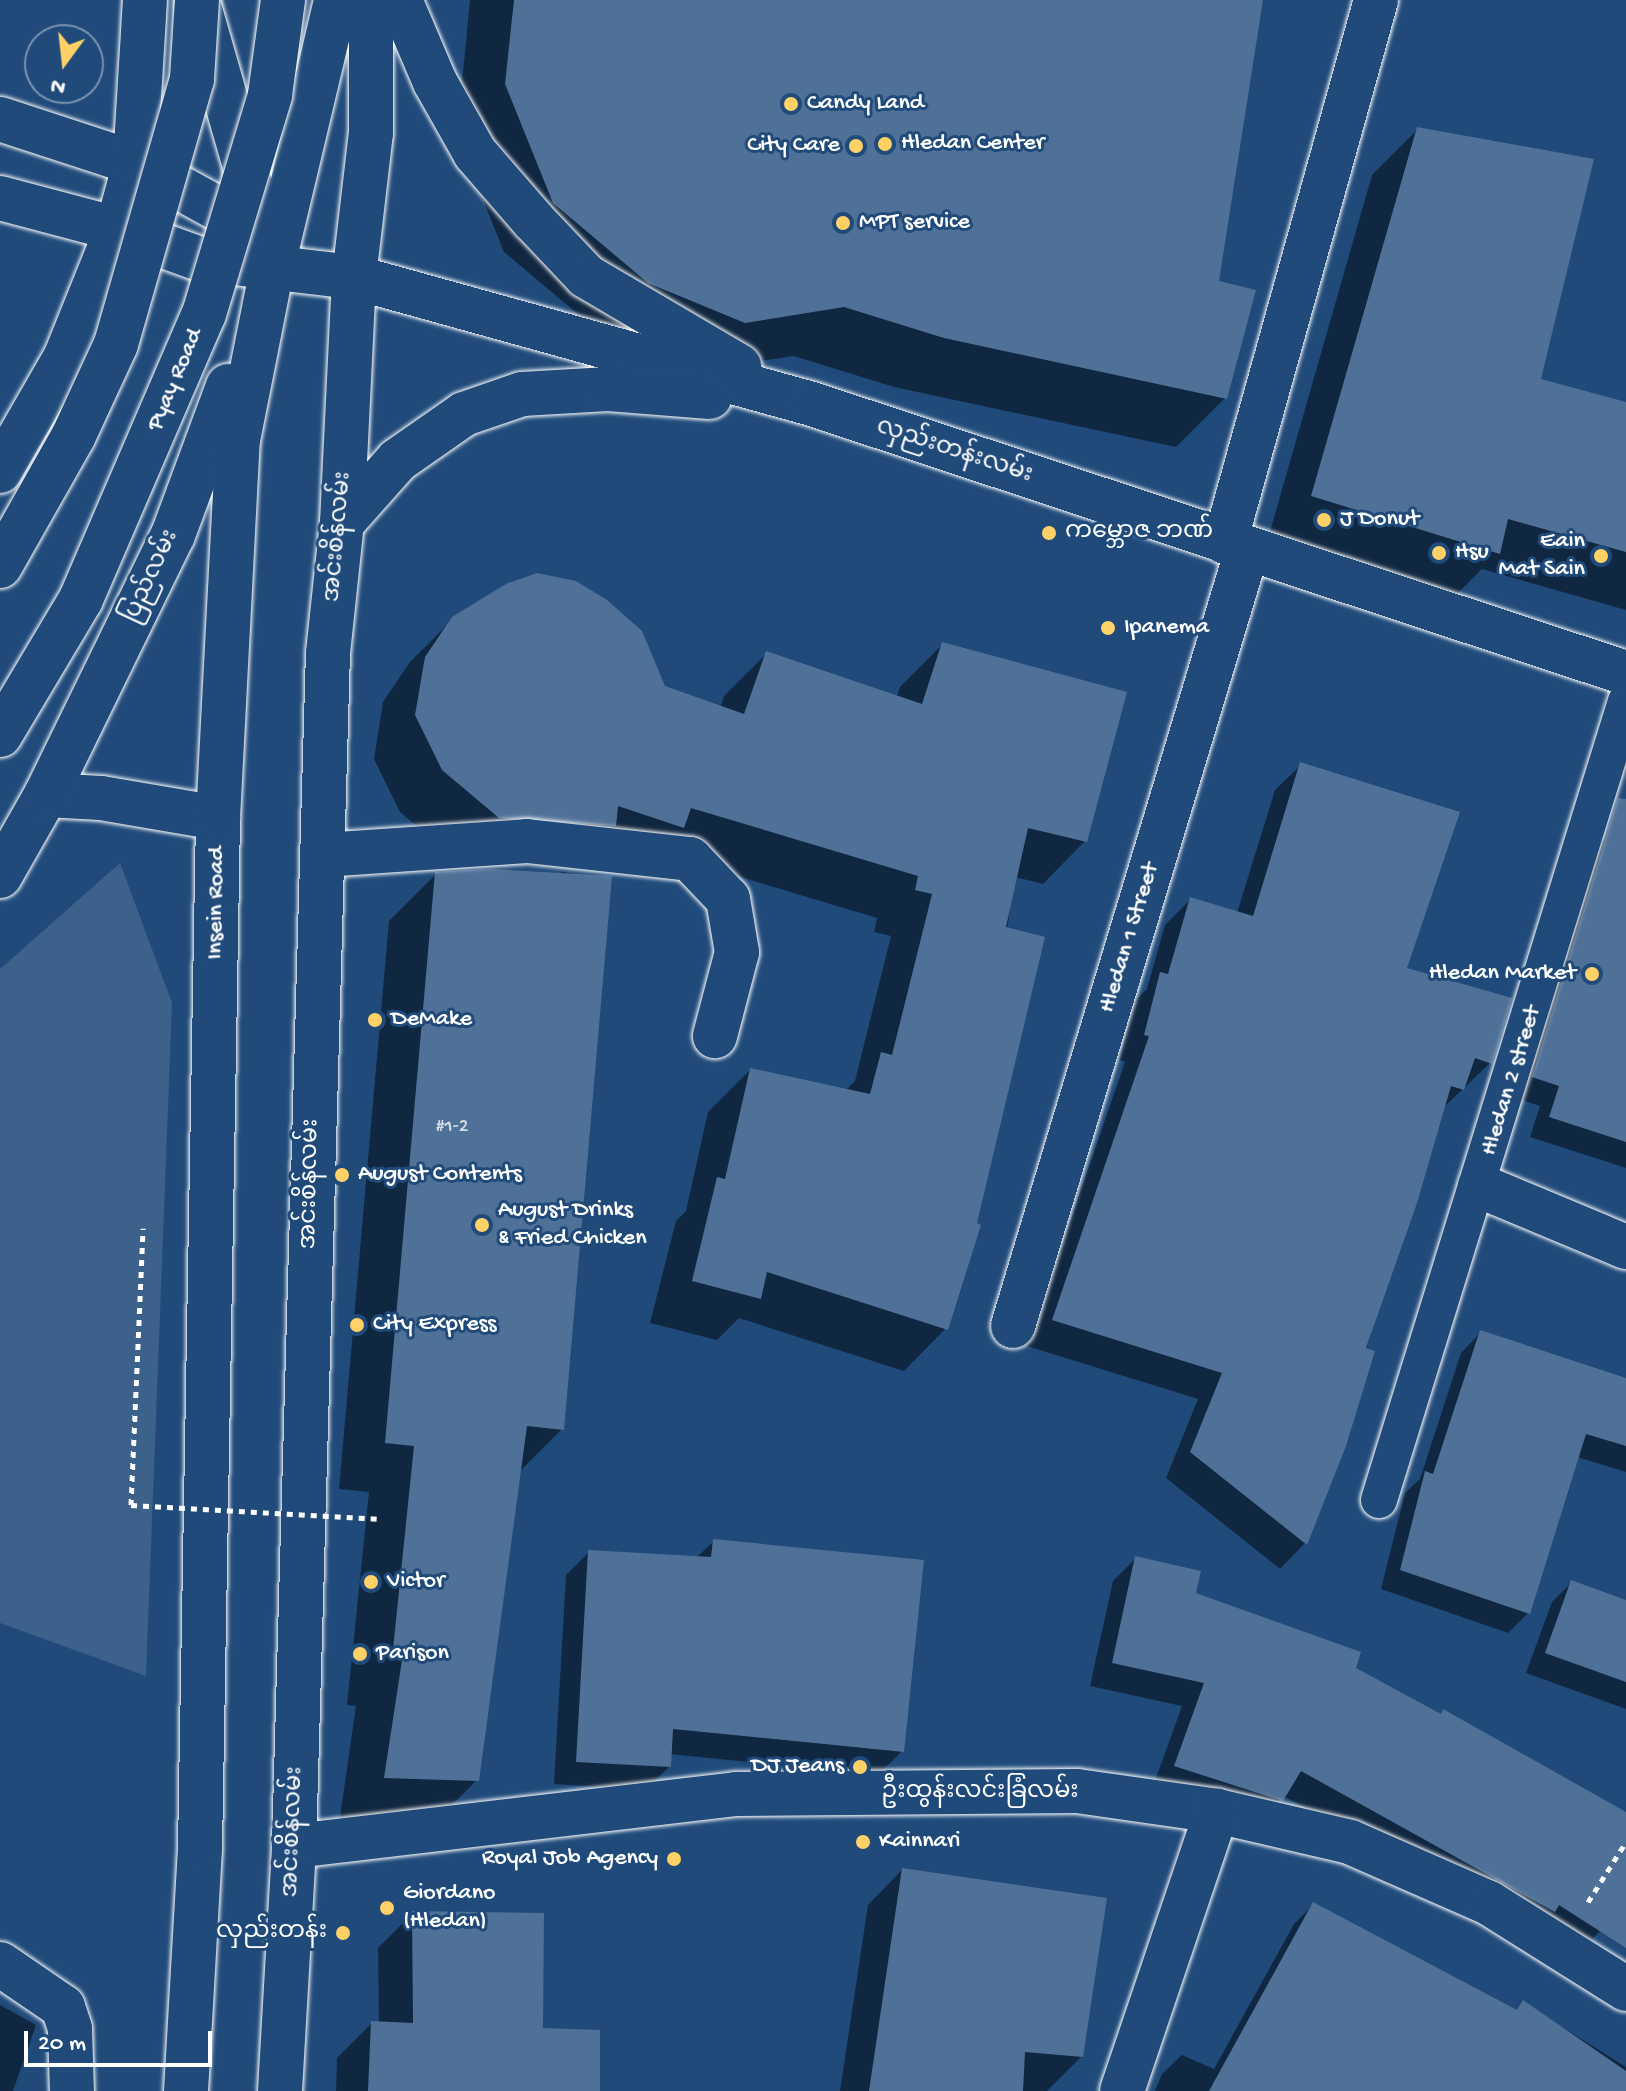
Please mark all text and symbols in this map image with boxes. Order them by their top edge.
north arrow [24,24,104,104]
text: N [48,71,69,100]
place label: Candy Land [807,90,924,118]
marker: Candy Land [782,95,800,113]
place label: Hledan Center [901,130,1044,158]
place label: City Care [747,132,840,160]
marker: Hledan Center [876,135,894,153]
marker: City Care [847,137,865,155]
place label: MPT service [859,209,970,237]
marker: MPT service [834,214,852,232]
street label: Pyay Road [142,325,210,435]
street label: လှည်းတန်းလမ်း [872,413,1036,491]
street label: အင်းစိန်လမ်း [319,471,359,603]
place label: J Donut [1340,506,1419,534]
marker: J Donut [1315,511,1333,529]
place label: ကမ္ဘောဇ ဘဏ် [1065,519,1213,547]
marker: ကမ္ဘောဇ ဘဏ် [1040,524,1058,542]
street label: ပြည်လမ်း [118,526,186,628]
place label: Eain Mat Sain [1498,528,1585,584]
place label: Hsu [1455,539,1489,567]
marker: Hsu [1430,544,1448,562]
marker: Eain Mat Sain [1592,547,1610,565]
place label: Ipanema [1124,614,1209,642]
marker: Ipanema [1099,619,1117,637]
street label: Insein Road [202,846,232,960]
street label: Hledan 1 Street [1094,860,1166,1016]
place label: Hledan Market [1429,960,1576,988]
marker: Hledan Market [1583,965,1601,983]
street label: Hledan 2 street [1476,1003,1548,1159]
place label: DeMake [391,1006,472,1034]
marker: DeMake [366,1011,384,1029]
house number: #1-2 [435,1115,469,1139]
street label: အင်းစိန်လမ်း [295,1118,327,1250]
place label: August Contents [358,1161,522,1189]
marker: August Contents [333,1166,351,1184]
place label: August Drinks & Fried Chicken [498,1197,647,1253]
marker: August Drinks & Fried Chicken [473,1216,491,1234]
place label: City Express [373,1311,496,1339]
marker: City Express [348,1316,366,1334]
place label: Victor [387,1568,444,1596]
marker: Victor [362,1573,380,1591]
place label: Parison [376,1640,449,1668]
marker: Parison [351,1645,369,1663]
place label: DJ Jeans [751,1753,844,1781]
marker: DJ Jeans [851,1758,869,1776]
street label: အင်းစိန်လမ်း [277,1766,311,1898]
street label: ဦးထွန်းလင်းခြံလမ်း [881,1779,1079,1807]
place label: Kainnari [879,1828,961,1856]
marker: Kainnari [854,1833,872,1851]
place label: Royal Job Agency [482,1845,658,1873]
marker: Royal Job Agency [665,1850,683,1868]
place label: Giordano (Hledan) [403,1880,496,1936]
marker: Giordano (Hledan) [378,1899,396,1917]
place label: လှည်းတန်း [216,1919,327,1947]
marker: လှည်းတန်း [334,1924,352,1942]
scale bar [28,2015,216,2065]
text: 20 m [38,2030,86,2059]

